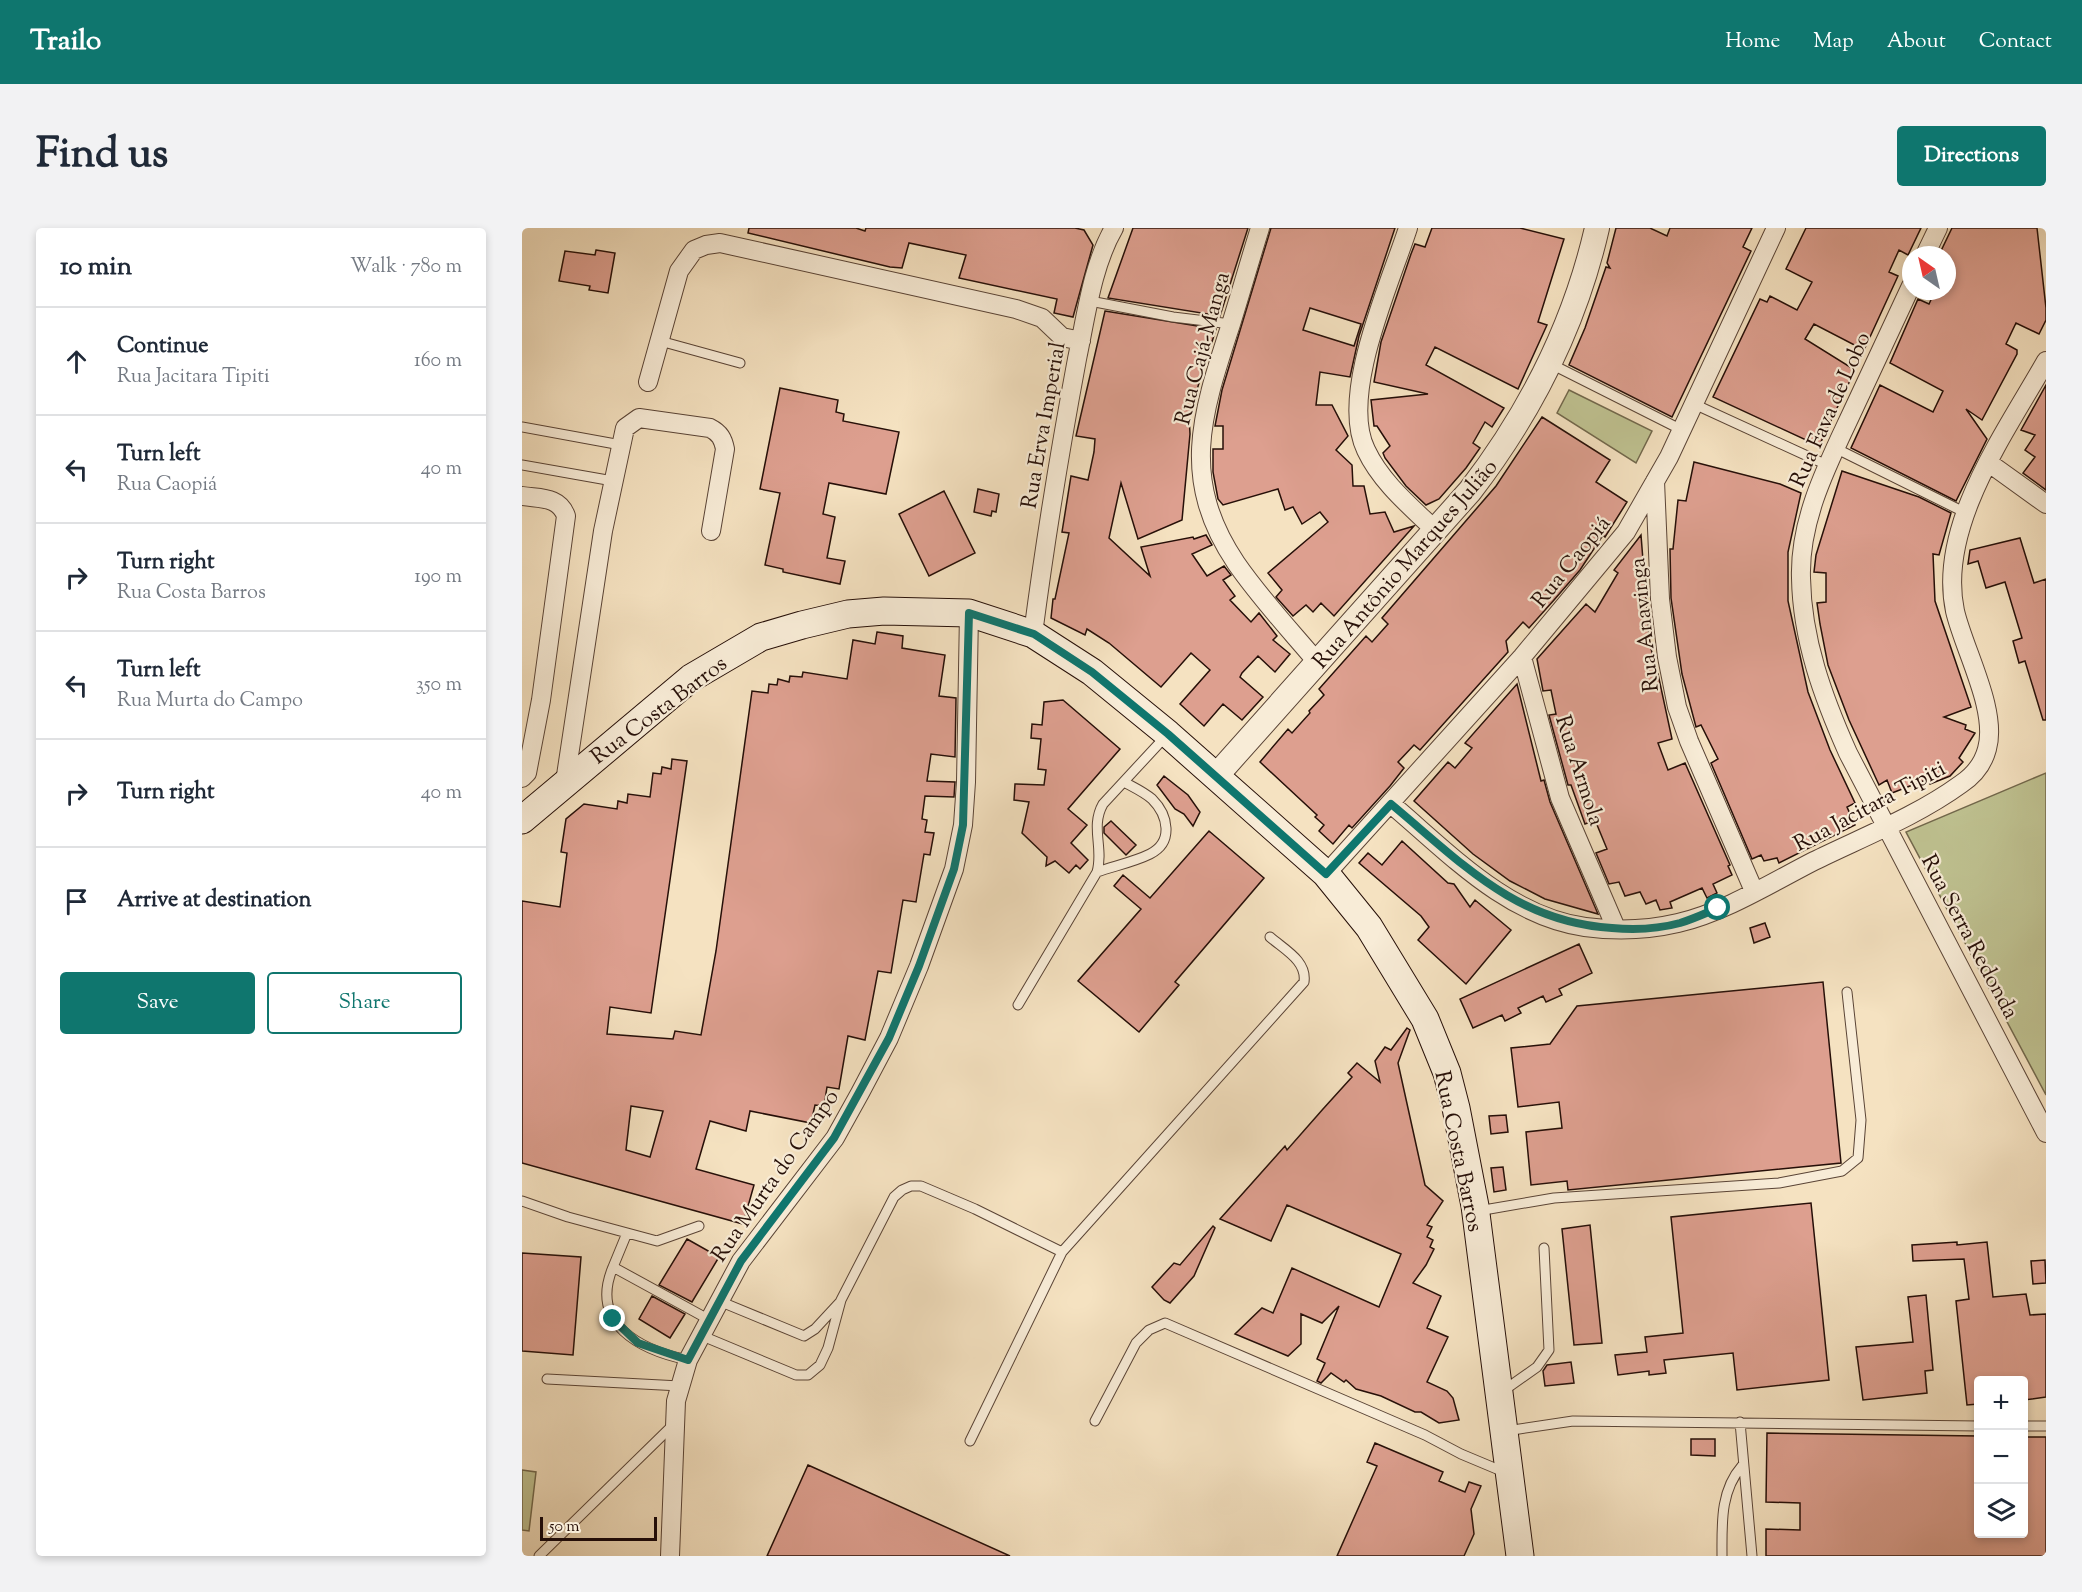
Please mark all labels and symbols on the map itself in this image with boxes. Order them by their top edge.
north arrow [1902,246,1956,300]
street label: Rua Cajá-Manga [1168,269,1240,429]
street label: Rua Fava de Lobo [1783,327,1880,493]
street label: Rua Erva Imperial [1015,340,1075,512]
street label: Rua Antônio Marques Julião [1306,453,1506,677]
street label: Rua Caopiá [1525,510,1619,616]
street label: Rua Anavinga [1623,556,1669,693]
street label: Rua Costa Barros [585,649,735,773]
street label: Rua Armola [1545,712,1611,830]
street label: Rua Jacitara Tipiti [1789,754,1952,861]
street label: Rua Serra Redonda [1911,849,2025,1025]
route start [1704,894,1730,920]
street label: Rua Costa Barros [1424,1068,1490,1235]
street label: Rua Murta do Campo [705,1084,848,1270]
route end [599,1305,625,1331]
scale bar [540,1514,657,1542]

